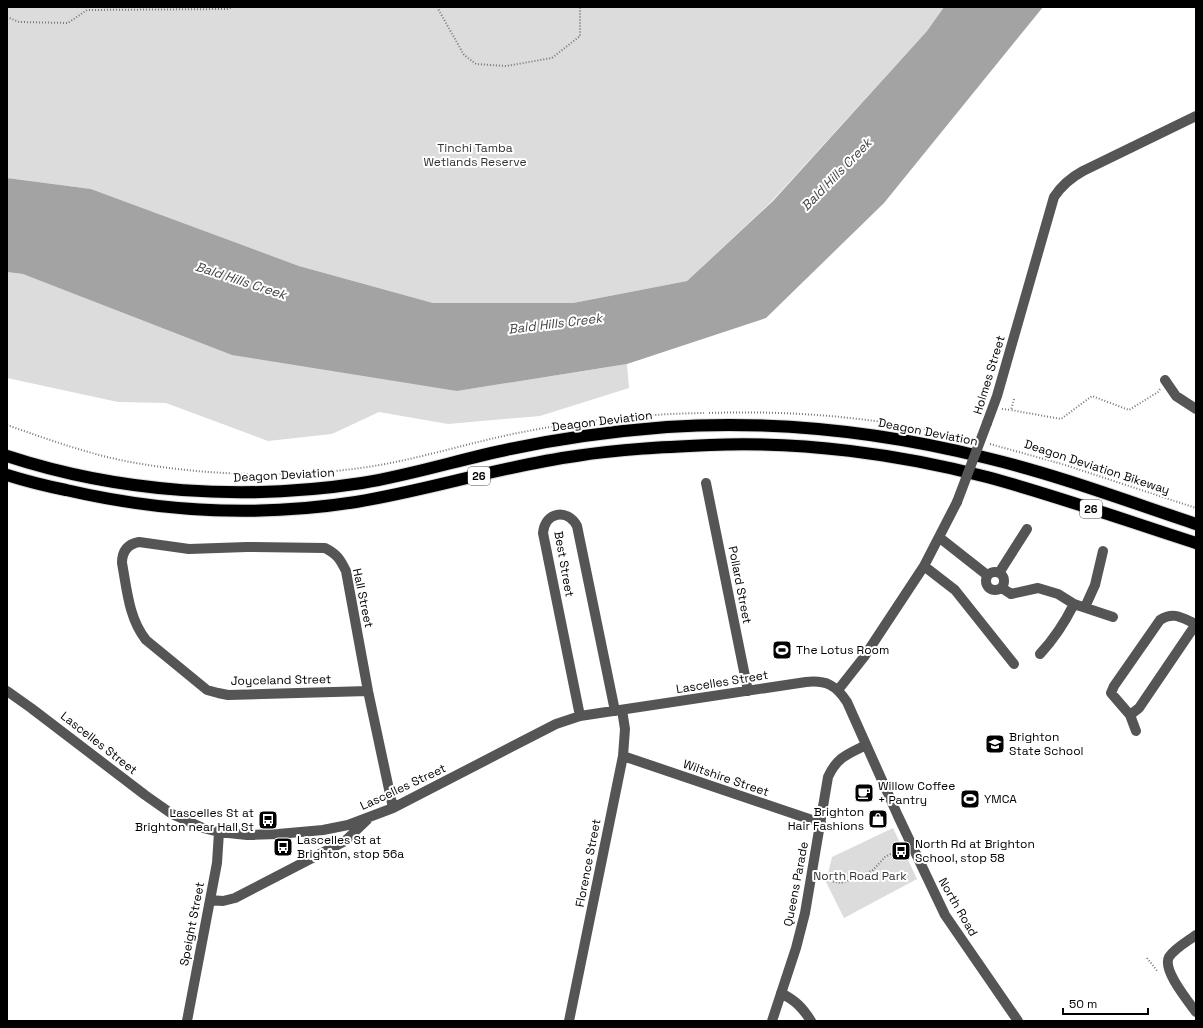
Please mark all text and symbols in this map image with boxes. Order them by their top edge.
water label: Bald Hills Creek [797,133,877,214]
park label: Tinchi Tamba Wetlands Reserve [423,140,527,170]
water label: Bald Hills Creek [193,258,290,304]
water label: Bald Hills Creek [507,309,605,338]
street label: Holmes Street [969,334,1009,416]
street label: Deagon Deviation [551,407,653,435]
street label: Deagon Deviation [877,414,979,450]
street label: Deagon Deviation Bikeway [1022,436,1172,498]
street label: Deagon Deviation [233,464,335,486]
road number: 26 [468,467,490,485]
road number: 26 [1080,500,1102,518]
street label: Best Street [550,530,578,598]
street label: Pollard Street [725,545,755,625]
street label: Hall Street [349,567,377,629]
sports icon: The Lotus Room [771,639,793,661]
place label: The Lotus Room [796,642,889,658]
street label: Lascelles Street [675,667,769,697]
street label: Joyceland Street [231,671,331,689]
street label: Lascelles Street [57,708,141,778]
place label: Brighton State School [1009,729,1084,759]
school or university icon: Brighton State School [984,733,1006,755]
street label: Wiltshire Street [681,756,771,800]
street label: Lascelles Street [357,760,449,814]
place label: Willow Coffee + Pantry [878,778,955,808]
cafe icon: Willow Coffee + Pantry [853,782,875,804]
sports icon: YMCA [959,788,981,810]
place label: YMCA [984,791,1017,807]
place label: Brighton Hair Fashions [788,804,864,834]
place label: Lascelles St at Brighton near Hall St [135,805,254,835]
shop icon: Brighton Hair Fashions [867,808,889,830]
bus stop icon: Lascelles St at Brighton near Hall St [257,809,279,831]
street label: Florence Street [572,817,604,909]
place label: Lascelles St at Brighton, stop 56a [297,832,404,862]
bus stop icon: Lascelles St at Brighton, stop 56a [272,836,294,858]
place label: North Rd at Brighton School, stop 58 [915,836,1035,866]
street label: Queens Parade [780,840,812,928]
bus stop icon: North Rd at Brighton School, stop 58 [890,840,912,862]
park label: North Road Park [813,868,907,884]
street label: North Road [935,875,981,939]
street label: Speight Street [176,881,208,967]
scale bar [1063,990,1148,1016]
text: 50 m [1069,996,1097,1012]

